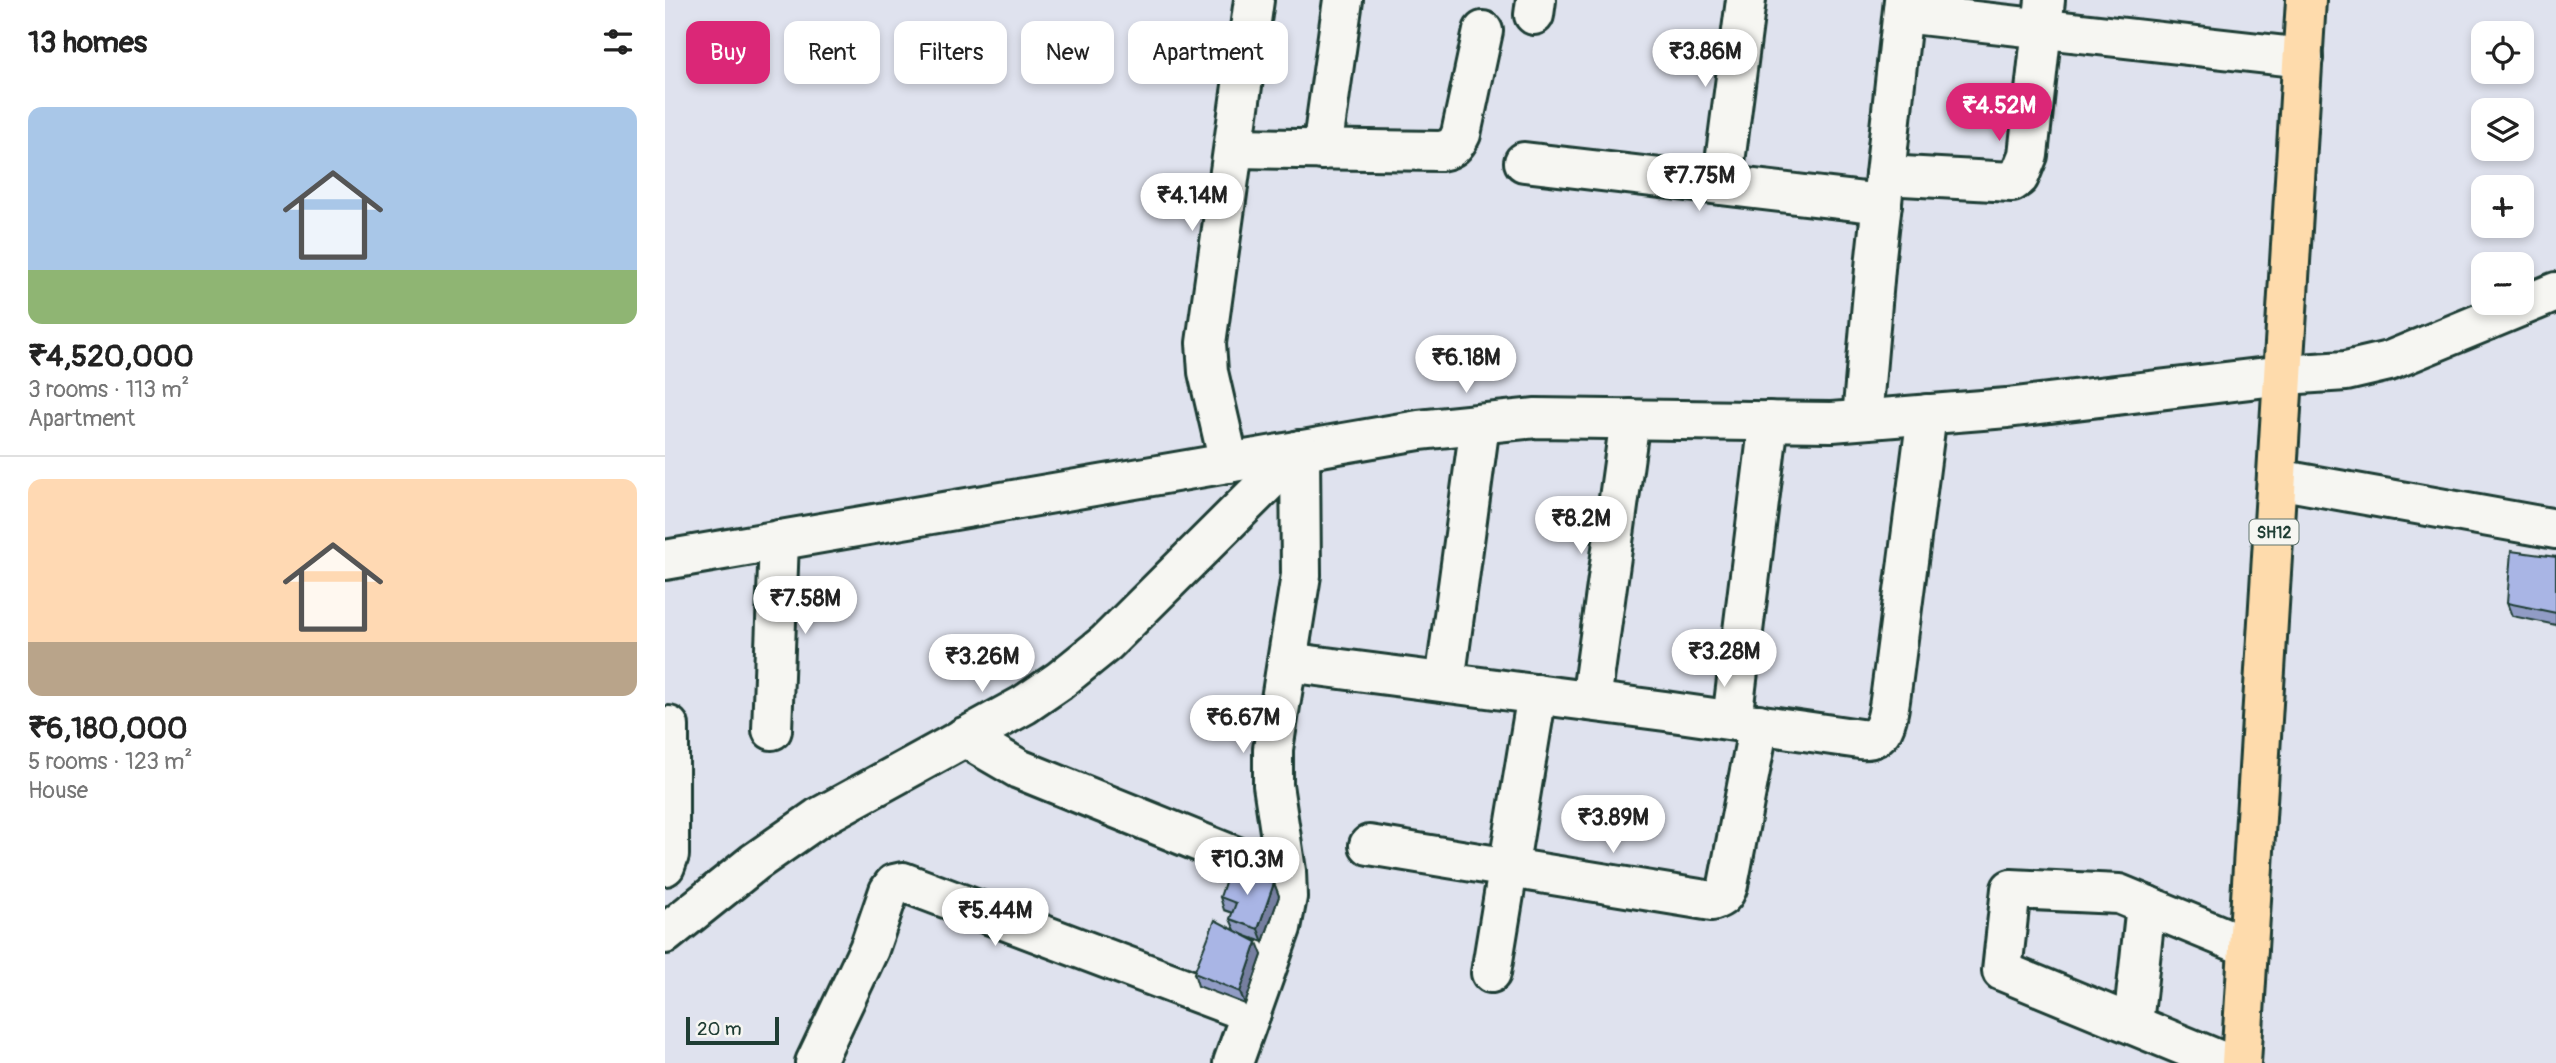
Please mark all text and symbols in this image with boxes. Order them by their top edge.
chip: Buy [686,21,770,84]
chip: Rent [784,21,880,84]
chip: Filters [894,21,1007,84]
chip: New [1021,21,1114,84]
chip: Apartment [1128,21,1288,84]
map controls [2471,21,2534,315]
button: locate [2471,21,2534,84]
icon: filters [599,23,637,61]
text: 13 homes [28,24,147,61]
pin: ₹3.86M [1648,29,1762,89]
text: ₹3.86M [1668,37,1742,66]
pin: ₹4.52M [1942,83,2056,143]
text: ₹4.52M [1962,91,2036,120]
button: layers [2471,98,2534,161]
icon: home [270,152,396,278]
pin: ₹7.75M [1642,154,1756,213]
text: ₹7.75M [1663,161,1735,190]
pin: ₹4.14M [1135,174,1249,233]
button: + [2471,175,2534,238]
text: ₹4.14M [1156,181,1228,210]
button: − [2471,252,2534,315]
pin: ₹6.18M [1409,336,1523,395]
text: ₹4,520,000 [28,338,194,375]
text: ₹6.18M [1431,343,1501,372]
text: 3 rooms · 113 m² [28,375,189,404]
text: Apartment [28,404,135,433]
pin: ₹8.2M [1532,496,1630,556]
text: ₹8.2M [1551,504,1611,533]
road number: SH12 [2249,520,2299,544]
icon: home [270,524,396,650]
pin: ₹7.58M [748,576,862,636]
text: ₹7.58M [769,584,841,613]
pin: ₹3.28M [1667,630,1781,689]
pin: ₹3.26M [925,634,1039,694]
text: ₹3.28M [1688,637,1760,666]
text: ₹3.26M [945,642,1019,671]
pin: ₹6.67M [1186,696,1300,755]
text: ₹6.67M [1206,703,1280,732]
text: ₹6,180,000 [28,710,188,747]
text: 5 rooms · 123 m² [28,747,192,776]
text: House [28,776,88,805]
pin: ₹3.89M [1556,796,1670,855]
text: ₹3.89M [1577,803,1649,832]
pin: ₹10.3M [1190,838,1304,897]
text: ₹10.3M [1211,845,1283,874]
pin: ₹5.44M [938,888,1052,948]
text: ₹5.44M [958,896,1032,925]
scale bar [686,1014,779,1046]
text: 20 m [697,1017,742,1041]

